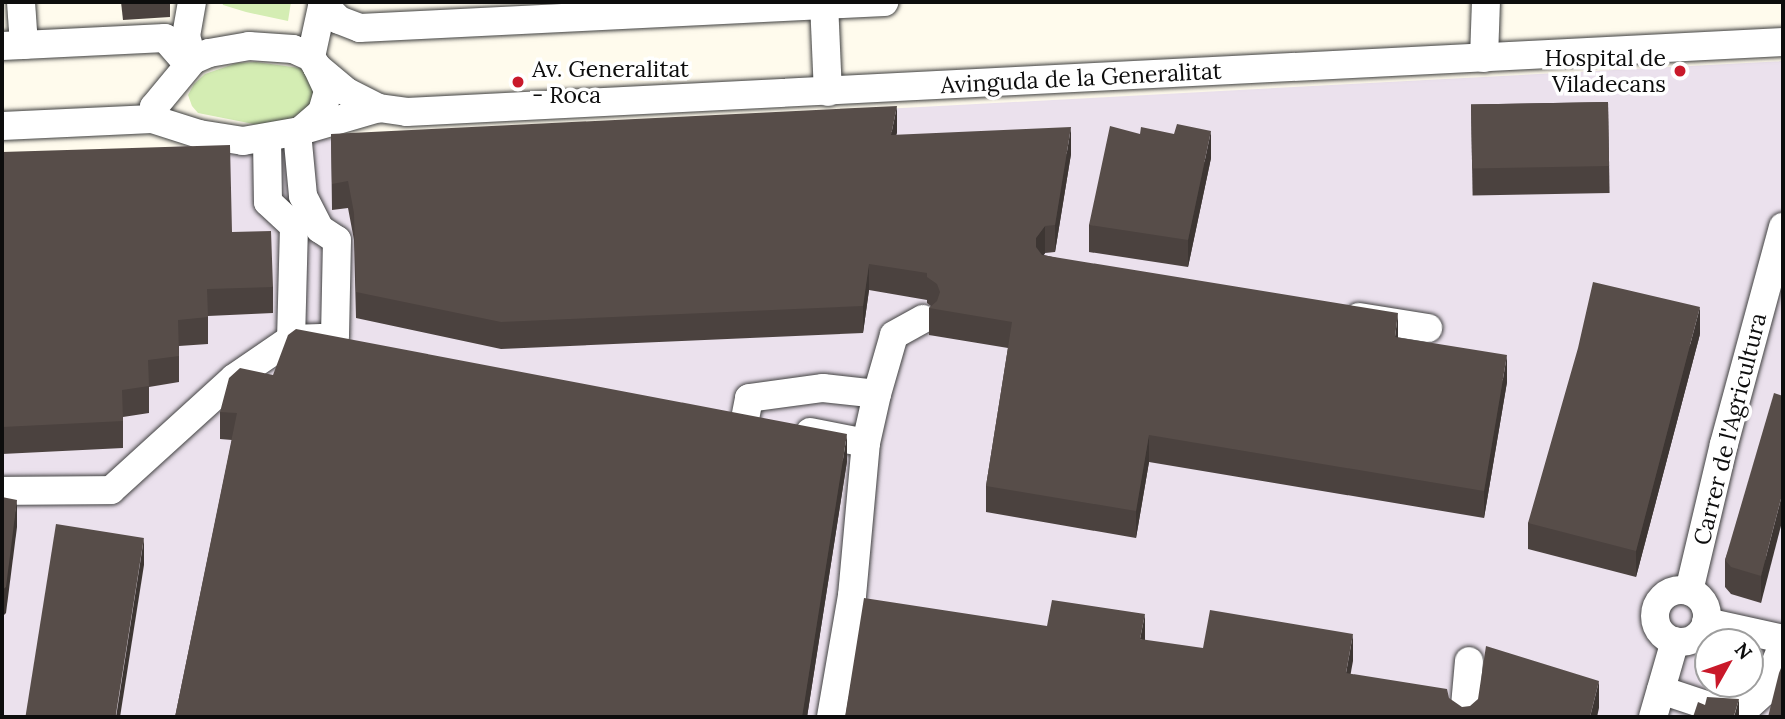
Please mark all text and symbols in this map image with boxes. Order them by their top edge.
place label: Hospital de Viladecans [1545,44,1666,98]
place label: Av. Generalitat - Roca [532,55,689,109]
street label: Avinguda de la Generalitat [940,57,1222,99]
marker: Hospital de Viladecans [1672,63,1688,79]
marker: Av. Generalitat - Roca [510,74,526,90]
street label: Carrer de l'Agricultura [1688,310,1772,548]
north arrow [1694,628,1764,698]
text: N [1730,637,1757,664]

